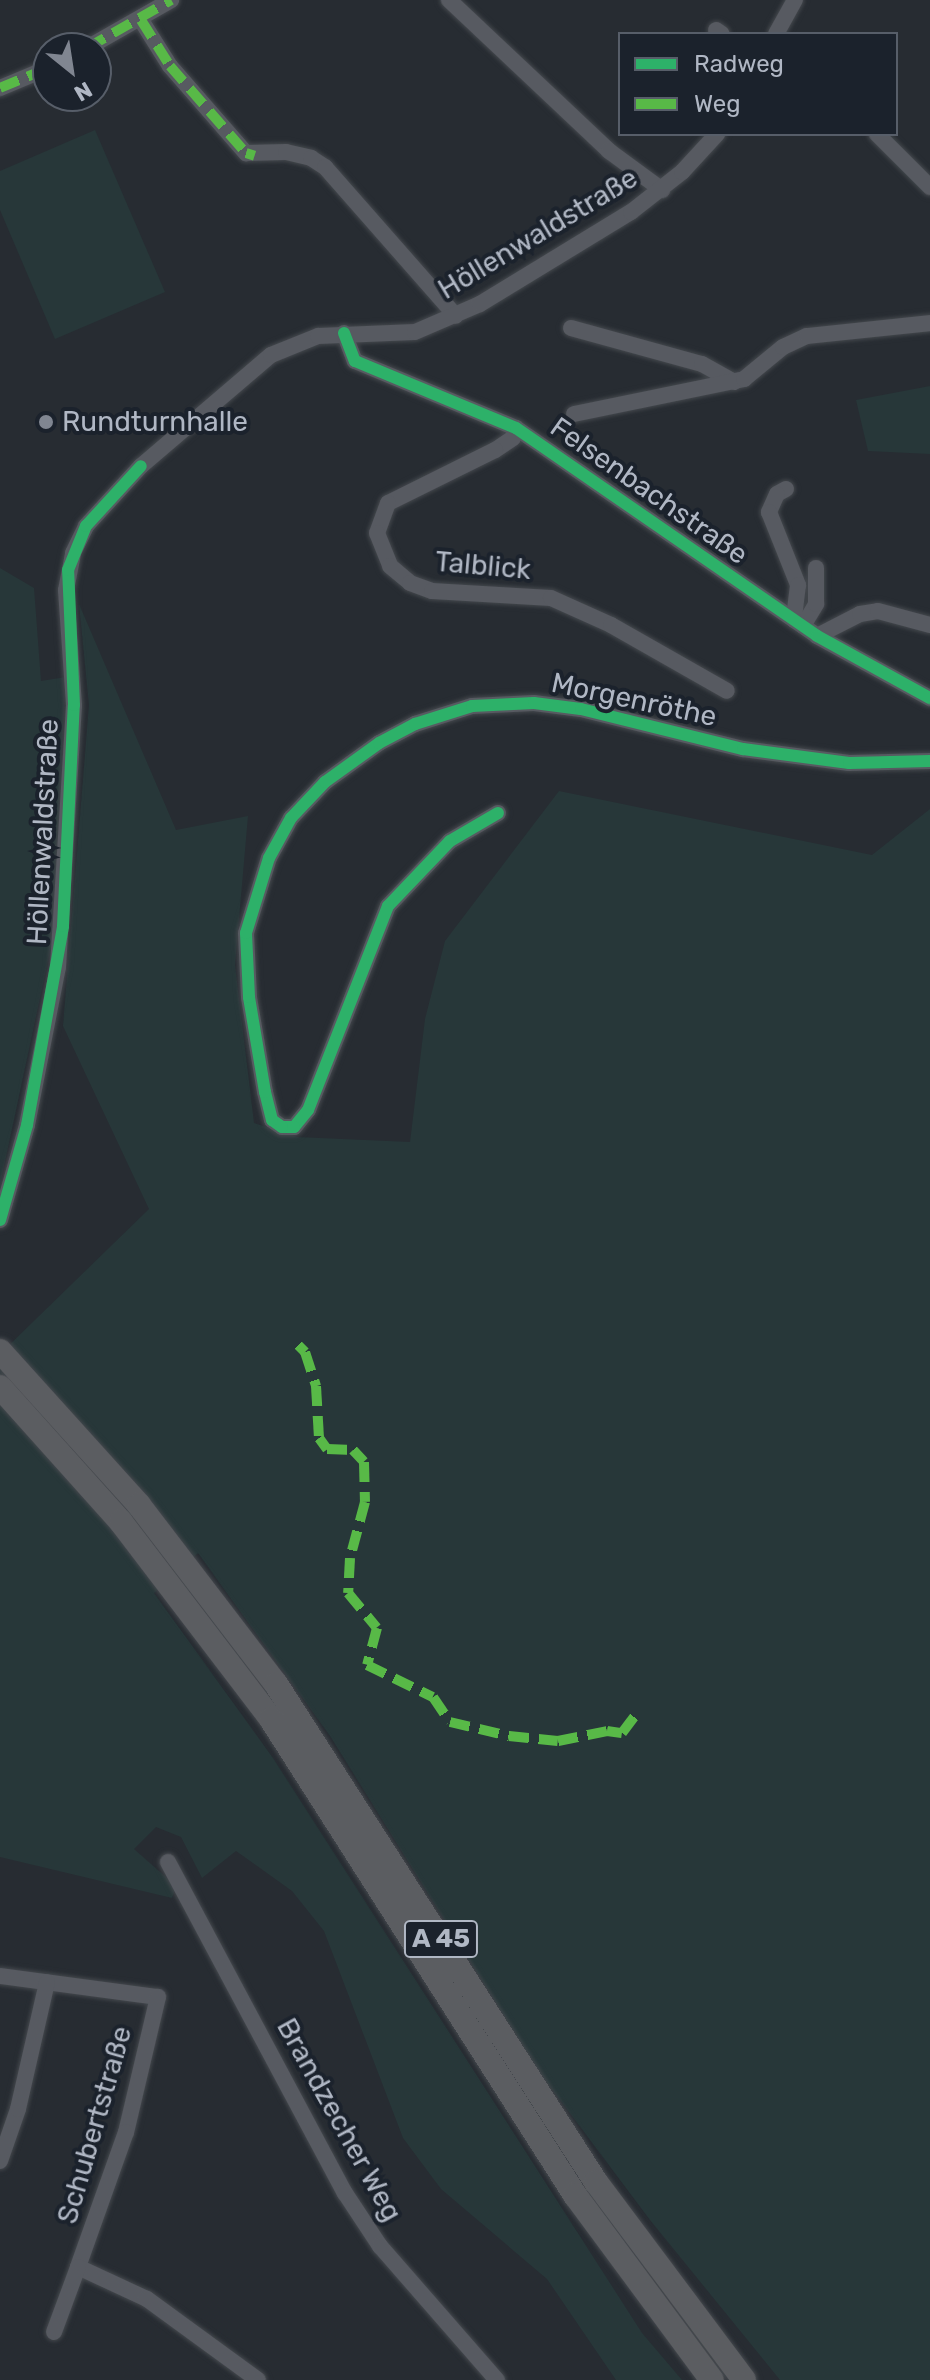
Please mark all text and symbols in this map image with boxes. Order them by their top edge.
north arrow [32,32,112,112]
legend [618,32,898,136]
text: Radweg [694,50,784,78]
text: N [70,76,97,107]
text: Weg [694,90,741,118]
street label: Höllenwaldstraße [432,161,644,307]
place label: Rundturnhalle [62,405,248,439]
street label: Felsenbachstraße [544,410,754,572]
marker: Rundturnhalle [37,413,55,431]
street label: Talblick [434,545,532,587]
street label: Morgenröthe [548,666,720,734]
street label: Höllenwaldstraße [20,718,66,946]
road number: A 45 [403,1917,479,1961]
street label: Brandzecher Weg [269,2012,409,2228]
street label: Schubertstraße [51,2022,139,2228]

